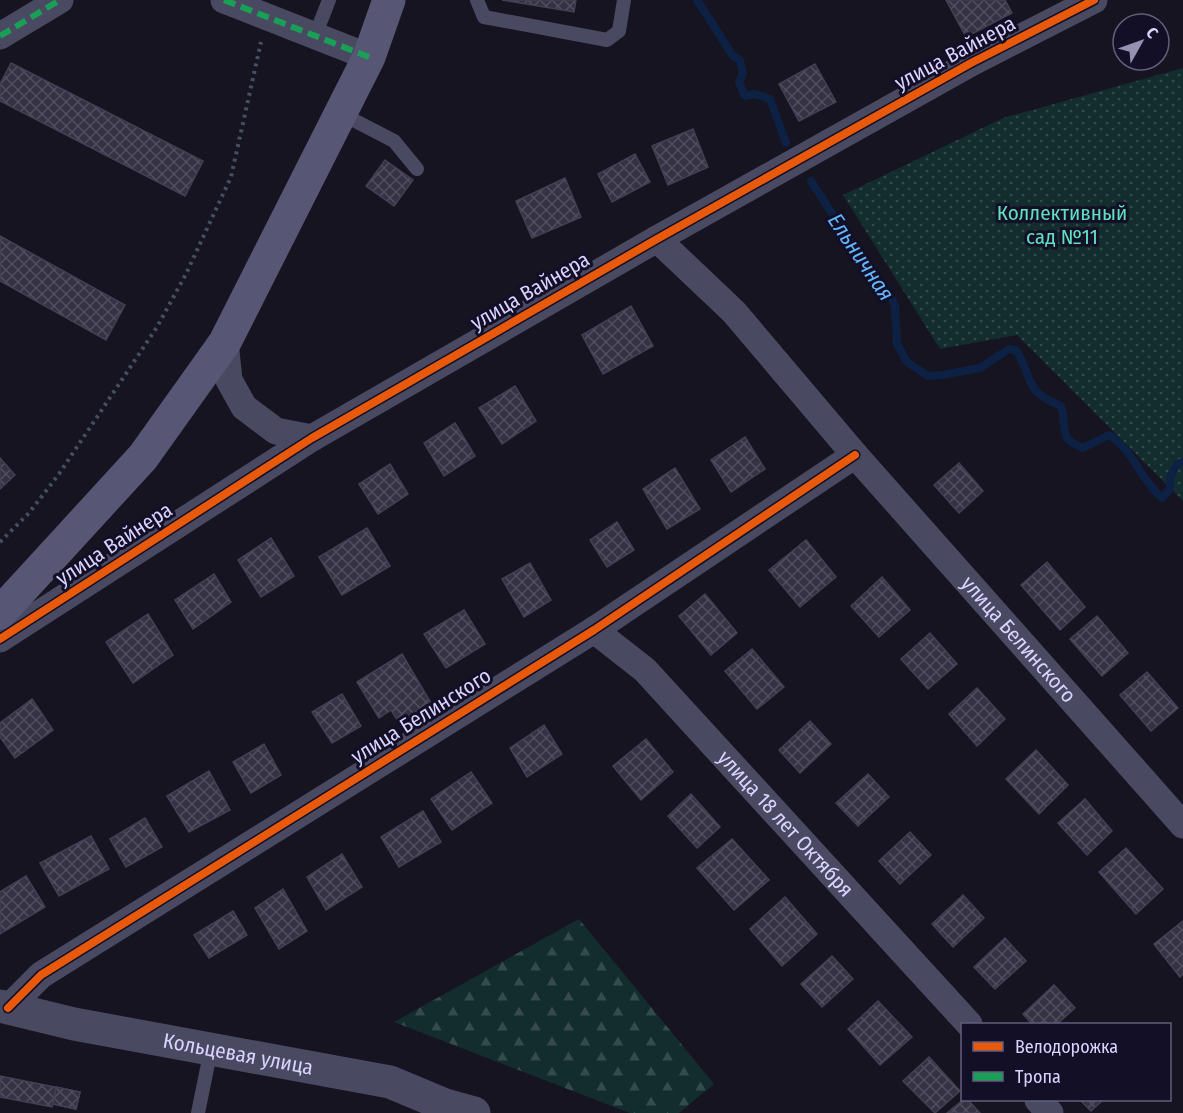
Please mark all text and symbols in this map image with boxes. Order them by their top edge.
street label: улица Вайнера [890,10,1020,96]
north arrow [1111,12,1171,72]
text: С [1142,23,1162,42]
park label: Коллективный сад №11 [997,200,1127,250]
water label: Ельничная [822,208,900,306]
street label: улица Вайнера [466,246,594,336]
street label: улица Вайнера [51,497,177,591]
street label: улица Белинского [956,571,1082,708]
street label: улица Белинского [346,662,496,770]
street label: улица 18 лет Октября [712,745,859,902]
legend [961,1023,1171,1101]
street label: Кольцевая улица [161,1028,315,1081]
text: Велодорожка [1015,1036,1118,1058]
text: Тропа [1015,1066,1061,1088]

